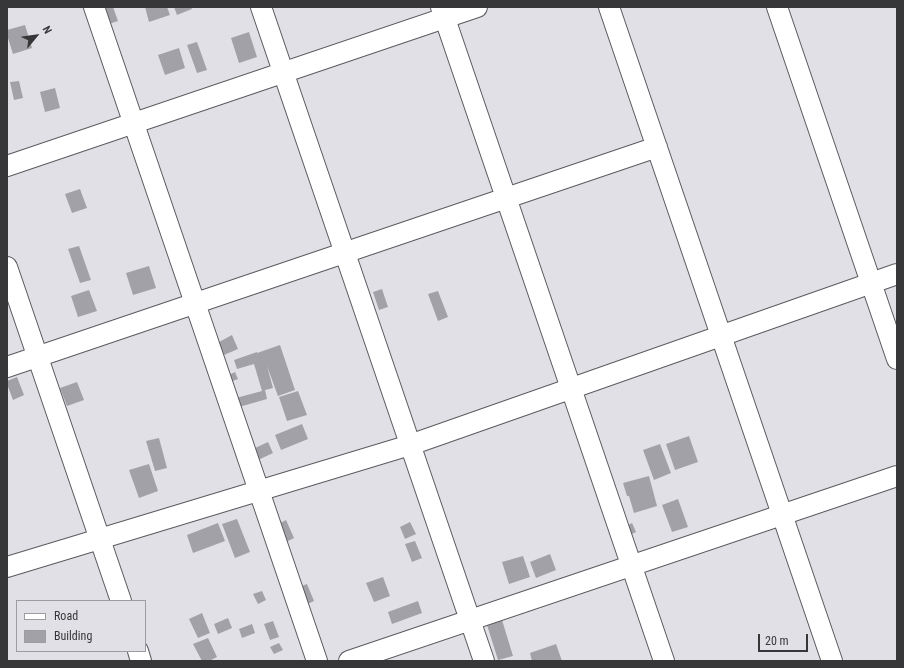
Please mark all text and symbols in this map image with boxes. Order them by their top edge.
north arrow [16,16,56,56]
text: N [40,24,54,36]
legend [16,600,146,652]
text: Road [54,609,78,623]
scale bar [760,626,810,652]
text: Building [54,629,92,643]
text: 20 m [765,634,789,648]

